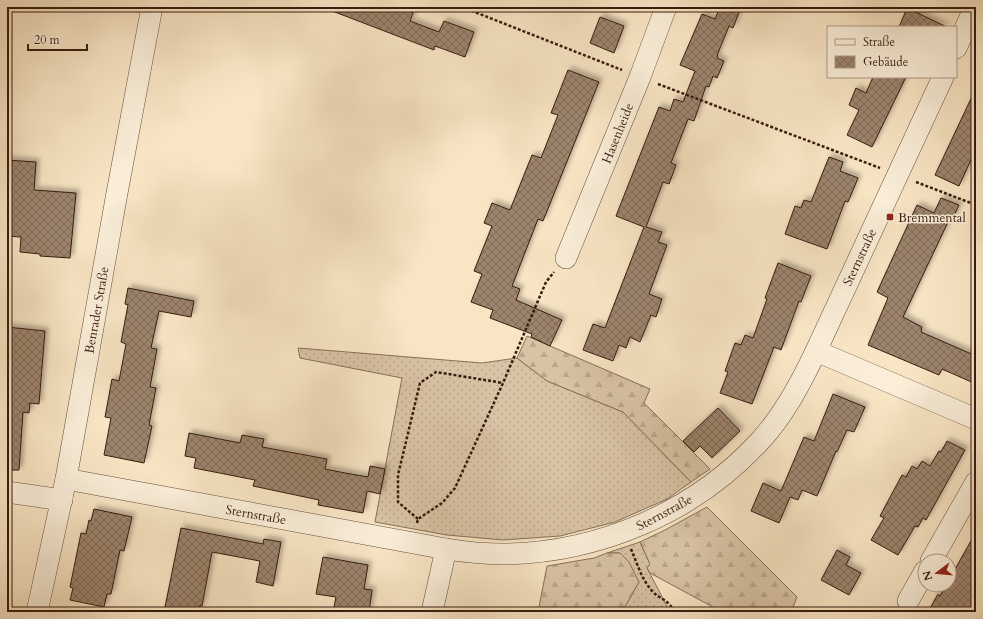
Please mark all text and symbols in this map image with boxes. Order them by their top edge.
scale bar [28,26,87,52]
legend [827,26,957,78]
text: 20 m [34,32,61,48]
text: Straße [863,34,895,50]
text: Gebäude [863,54,908,70]
street label: Hasenheide [598,100,638,166]
place label: Bremmental [898,209,966,227]
marker: Bremmental [885,212,895,222]
street label: Sternstraße [839,226,881,289]
street label: Benrader Straße [80,265,114,355]
street label: Sternstraße [633,491,696,535]
street label: Sternstraße [224,501,288,529]
north arrow [917,553,957,593]
text: N [919,569,936,582]

